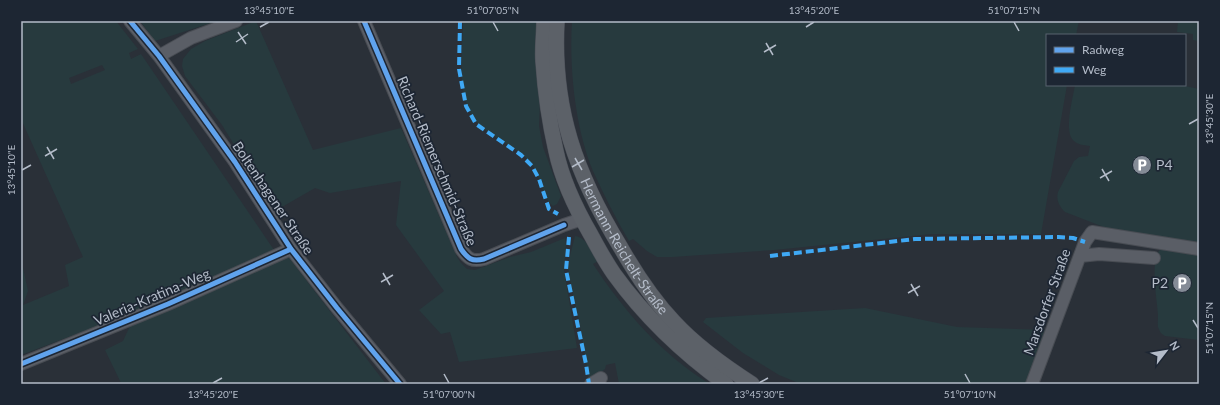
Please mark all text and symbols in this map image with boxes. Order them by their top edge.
text: 13°45'10"E [244,4,294,16]
text: 51°07'05"N [467,4,519,16]
text: 13°45'20"E [789,4,839,16]
text: 51°07'15"N [988,4,1040,16]
legend [1046,34,1186,86]
text: Radweg [1082,42,1124,57]
text: Weg [1082,62,1106,77]
street label: Richard-Riemerschmid-Straße [394,73,481,248]
text: 13°45'30"E [1203,94,1215,144]
street label: Boltenhagener Straße [229,138,318,258]
text: 13°45'10"E [5,145,17,195]
parking icon: P4 [1131,154,1153,176]
place label: P4 [1156,156,1173,173]
street label: Hermann-Reichelt-Straße [577,175,672,318]
street label: Marsdorfer Straße [1019,246,1074,357]
street label: Valeria-Kratina-Weg [91,264,212,329]
parking icon: P2 [1171,272,1193,294]
place label: P2 [1151,274,1168,291]
text: 51°07'15"N [1203,302,1215,354]
north arrow [1146,331,1186,371]
text: N [1167,339,1183,353]
text: 13°45'20"E [188,388,238,400]
text: 51°07'00"N [423,388,475,400]
text: 13°45'30"E [734,388,784,400]
text: 51°07'10"N [944,388,996,400]

